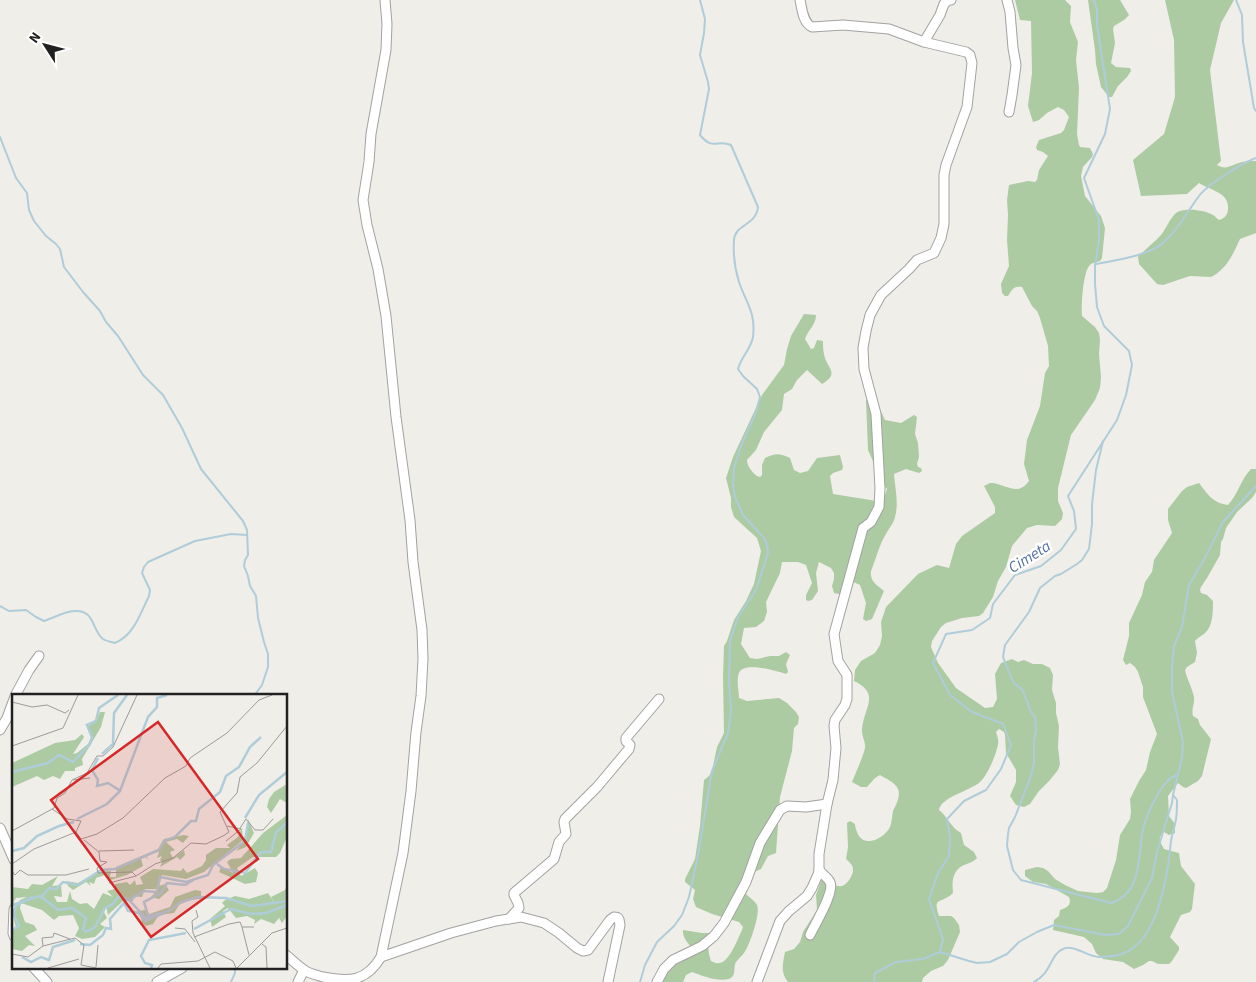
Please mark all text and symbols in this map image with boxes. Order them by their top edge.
north arrow [20,20,70,70]
text: N [24,28,46,48]
water label: Cimeta [1004,535,1055,578]
inset map [12,694,288,970]

